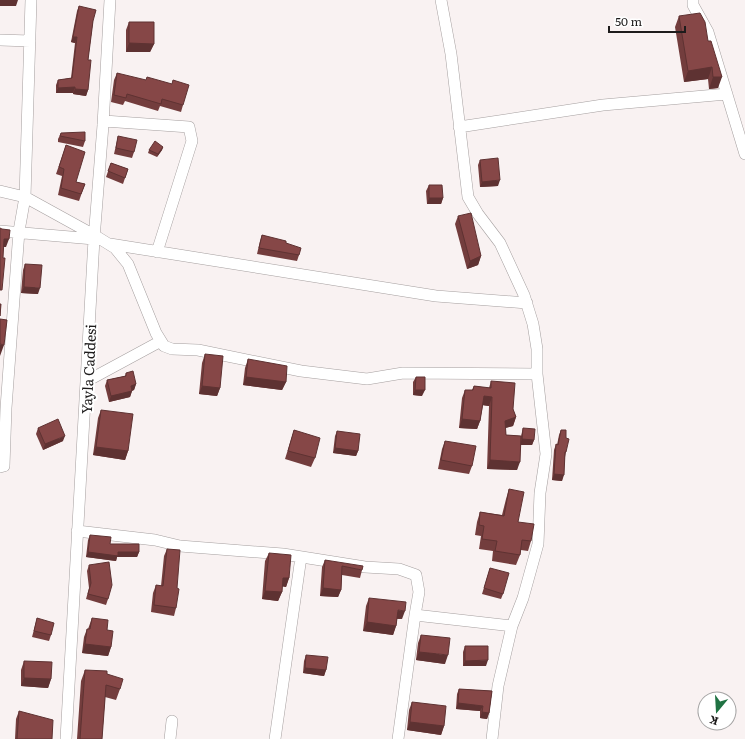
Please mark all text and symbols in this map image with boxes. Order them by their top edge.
scale bar [609,8,685,34]
text: 50 m [615,12,642,30]
street label: Yayla Caddesi [76,323,100,415]
north arrow [697,691,737,731]
text: K [707,712,720,730]

